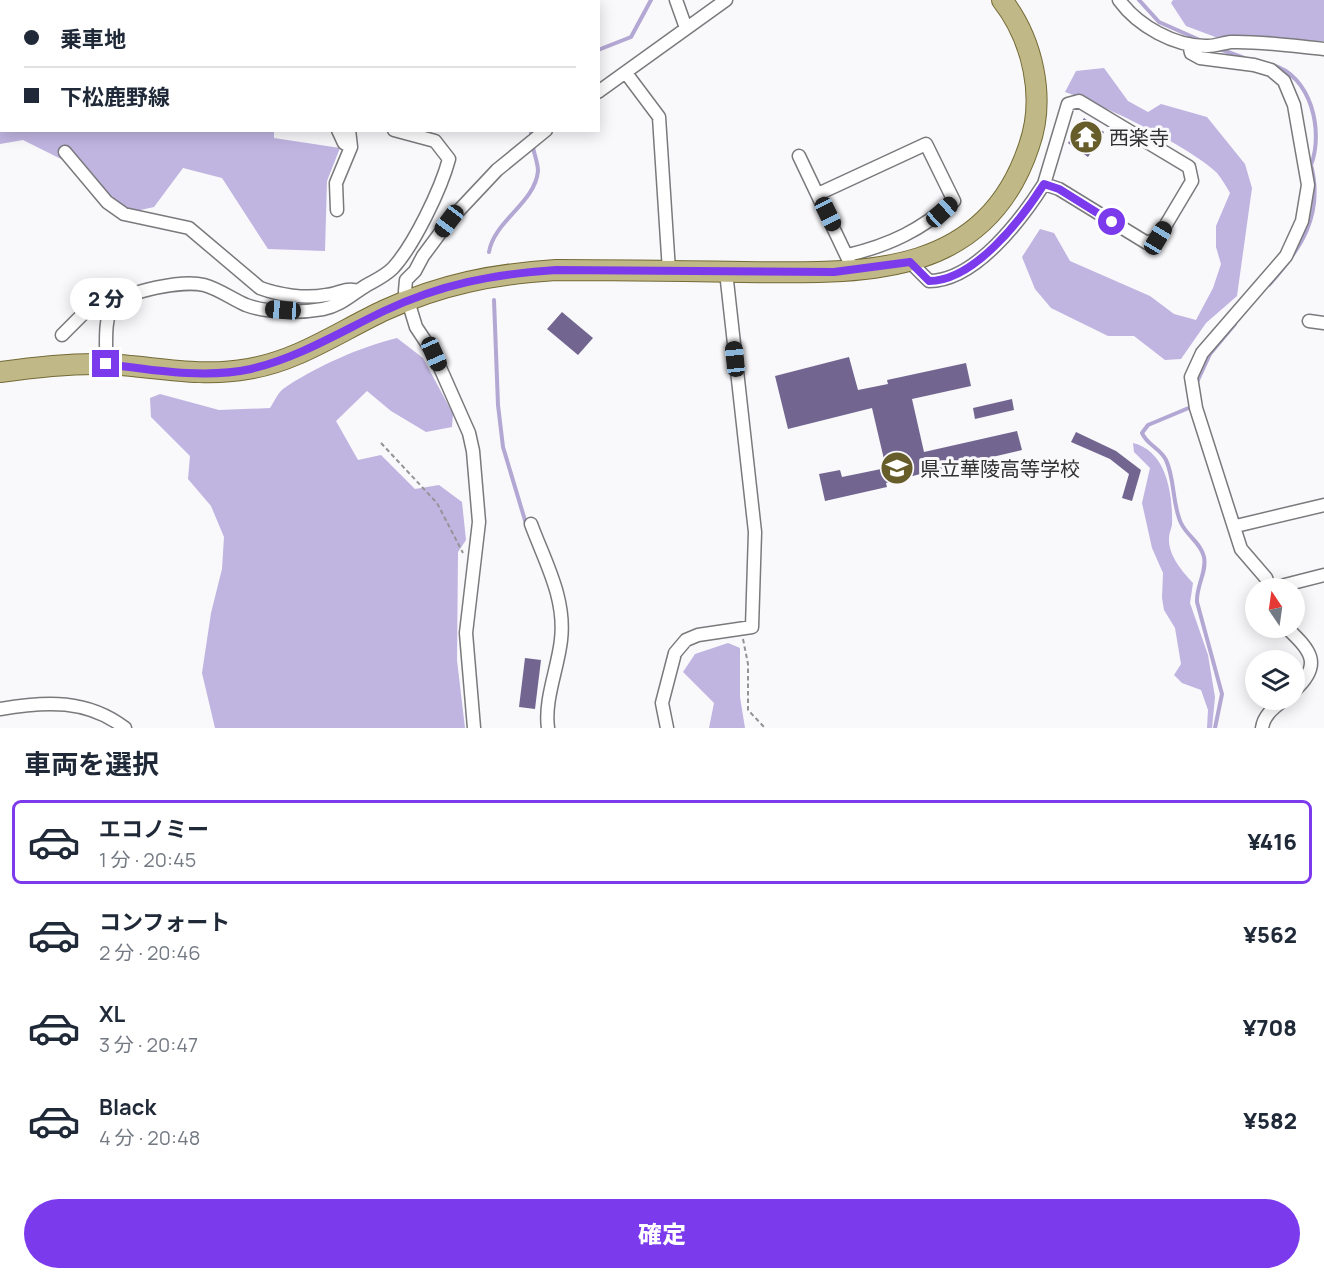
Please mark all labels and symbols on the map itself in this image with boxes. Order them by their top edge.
temple icon: 西楽寺 [1068,119,1104,155]
place label: 西楽寺 [1109,124,1169,151]
car [923,193,961,231]
car [812,194,844,234]
car [431,201,467,241]
route start [1098,208,1125,235]
car [1141,218,1175,258]
callout: 2 分 [70,277,142,319]
car [264,300,302,320]
car [418,334,450,374]
car [724,340,746,378]
route end [92,350,119,377]
school or university icon: 県立華陵高等学校 [879,450,915,486]
place label: 県立華陵高等学校 [920,455,1080,482]
north arrow [1245,578,1305,638]

